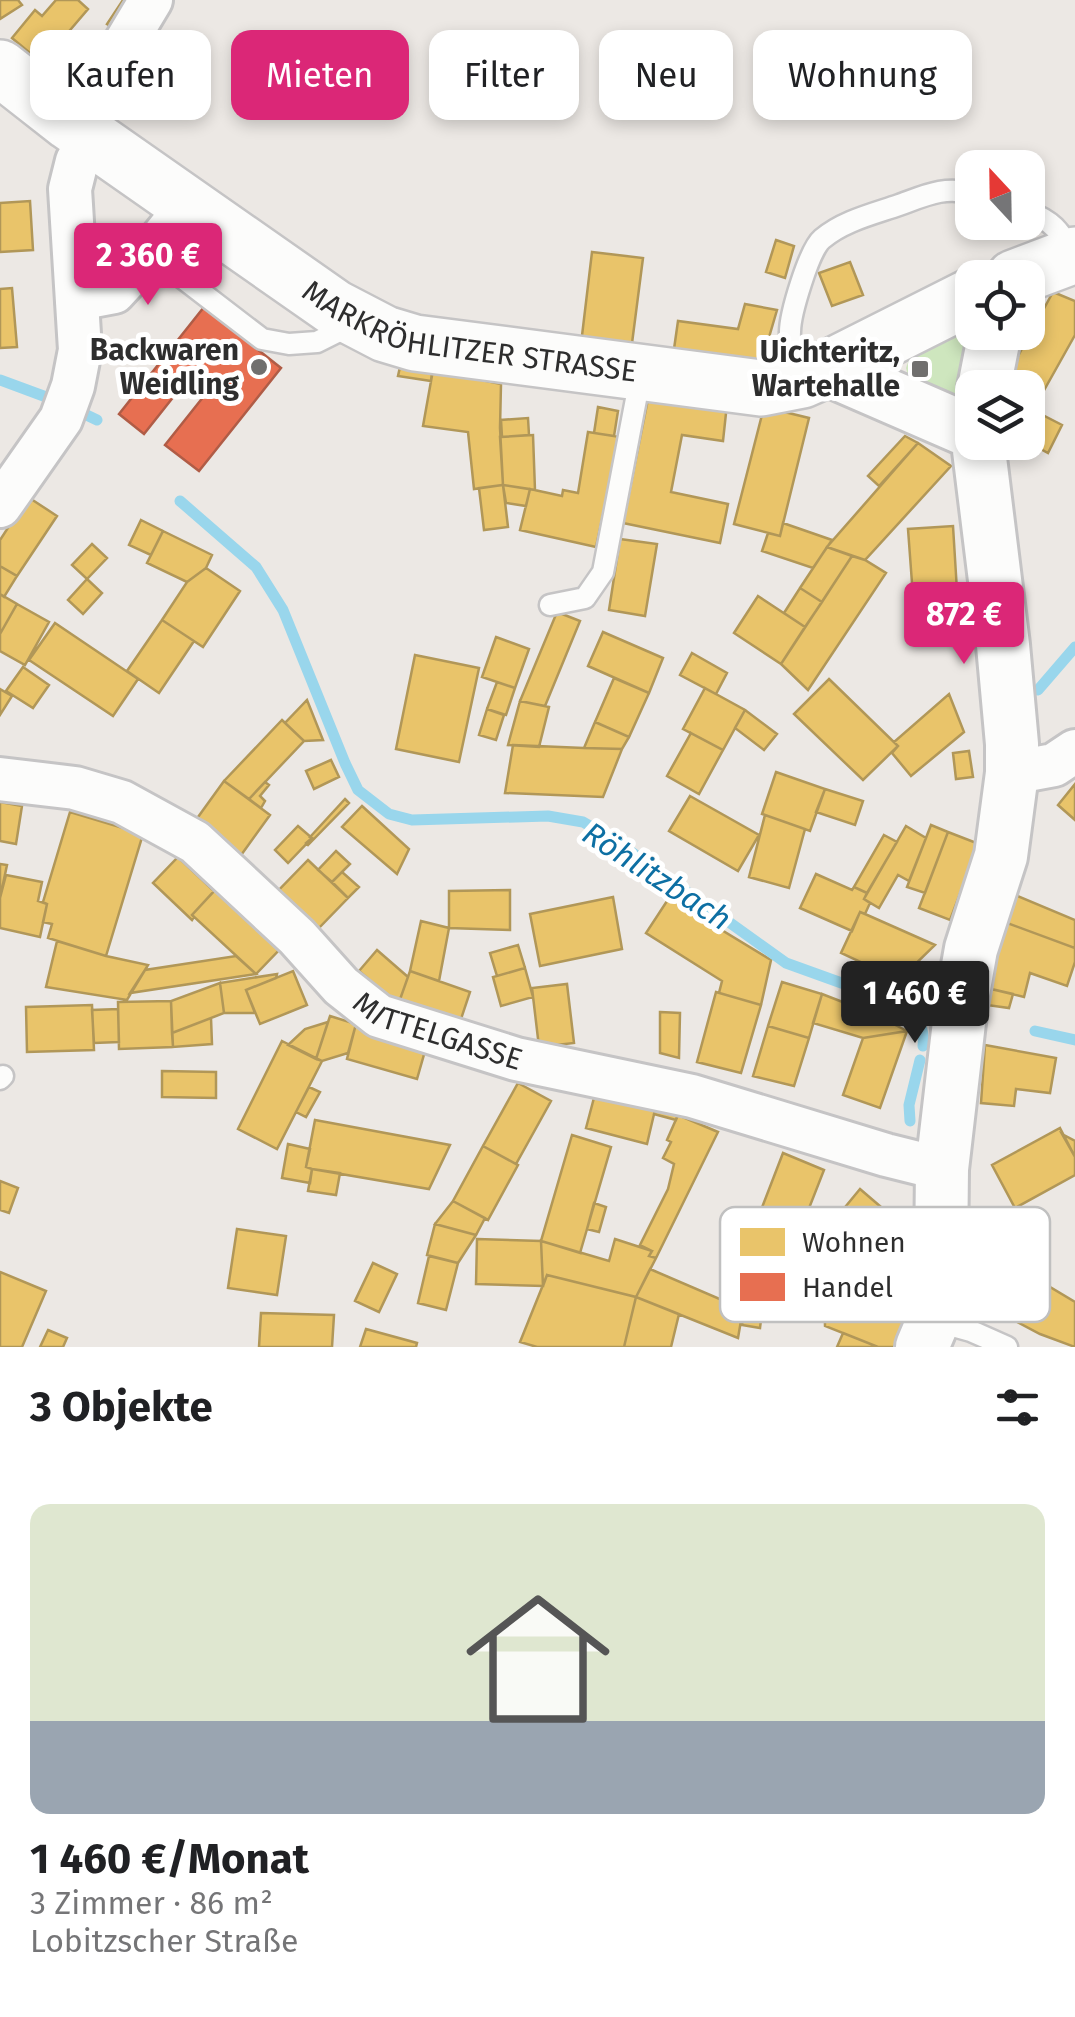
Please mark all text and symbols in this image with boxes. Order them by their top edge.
chip: Kaufen [30,30,211,120]
chip: Mieten [231,30,409,120]
chip: Filter [429,30,579,120]
chip: Neu [599,30,733,120]
chip: Wohnung [753,30,972,120]
north arrow [955,150,1045,240]
map controls [955,150,1045,460]
pin: 2 360 € [56,223,240,308]
text: 2 360 € [96,236,200,274]
button: locate [955,260,1045,350]
street label: MARKRÖHLITZER STRASSE [295,273,639,390]
place label: Backwaren Weidling [90,332,239,402]
place label: Uichteritz, Wartehalle [752,334,900,404]
marker: Backwaren Weidling [248,356,270,378]
marker: Uichteritz, Wartehalle [909,358,931,380]
button: layers [955,370,1045,460]
pin: 872 € [894,582,1034,667]
text: 872 € [926,595,1002,633]
water label: Röhlitzbach [576,814,738,938]
pin: 1 460 € [823,961,1007,1046]
text: 1 460 € [863,974,967,1012]
street label: MITTELGASSE [346,984,527,1078]
legend [720,1207,1050,1322]
text: Wohnen [802,1226,906,1259]
text: Handel [802,1271,893,1304]
icon: filters [990,1380,1045,1435]
text: 3 Objekte [30,1382,213,1432]
icon: home [448,1569,628,1749]
text: 1 460 €/Monat [30,1834,309,1884]
text: 3 Zimmer · 86 m² [30,1884,273,1922]
text: Lobitzscher Straße [30,1922,298,1960]

